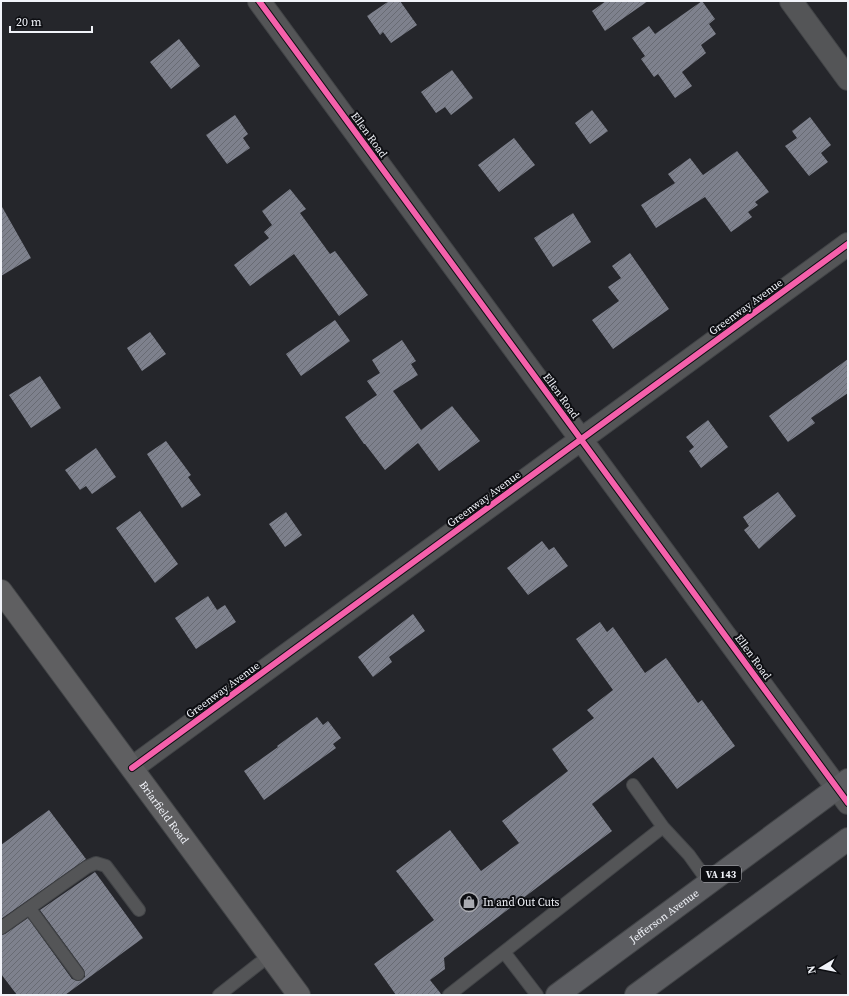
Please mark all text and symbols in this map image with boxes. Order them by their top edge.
scale bar [10,8,92,34]
text: 20 m [16,14,42,30]
street label: Ellen Road [347,109,391,161]
street label: Greenway Avenue [706,275,786,339]
street label: Ellen Road [539,370,583,422]
street label: Greenway Avenue [444,467,524,531]
street label: Ellen Road [731,631,775,683]
street label: Greenway Avenue [183,658,263,722]
street label: Briarfield Road [136,778,193,847]
road number: VA 143 [701,866,741,882]
street label: Jefferson Avenue [625,885,702,947]
shop icon: In and Out Cuts [458,891,480,913]
place label: In and Out Cuts [483,895,559,910]
north arrow [801,948,841,988]
text: N [804,964,820,975]

